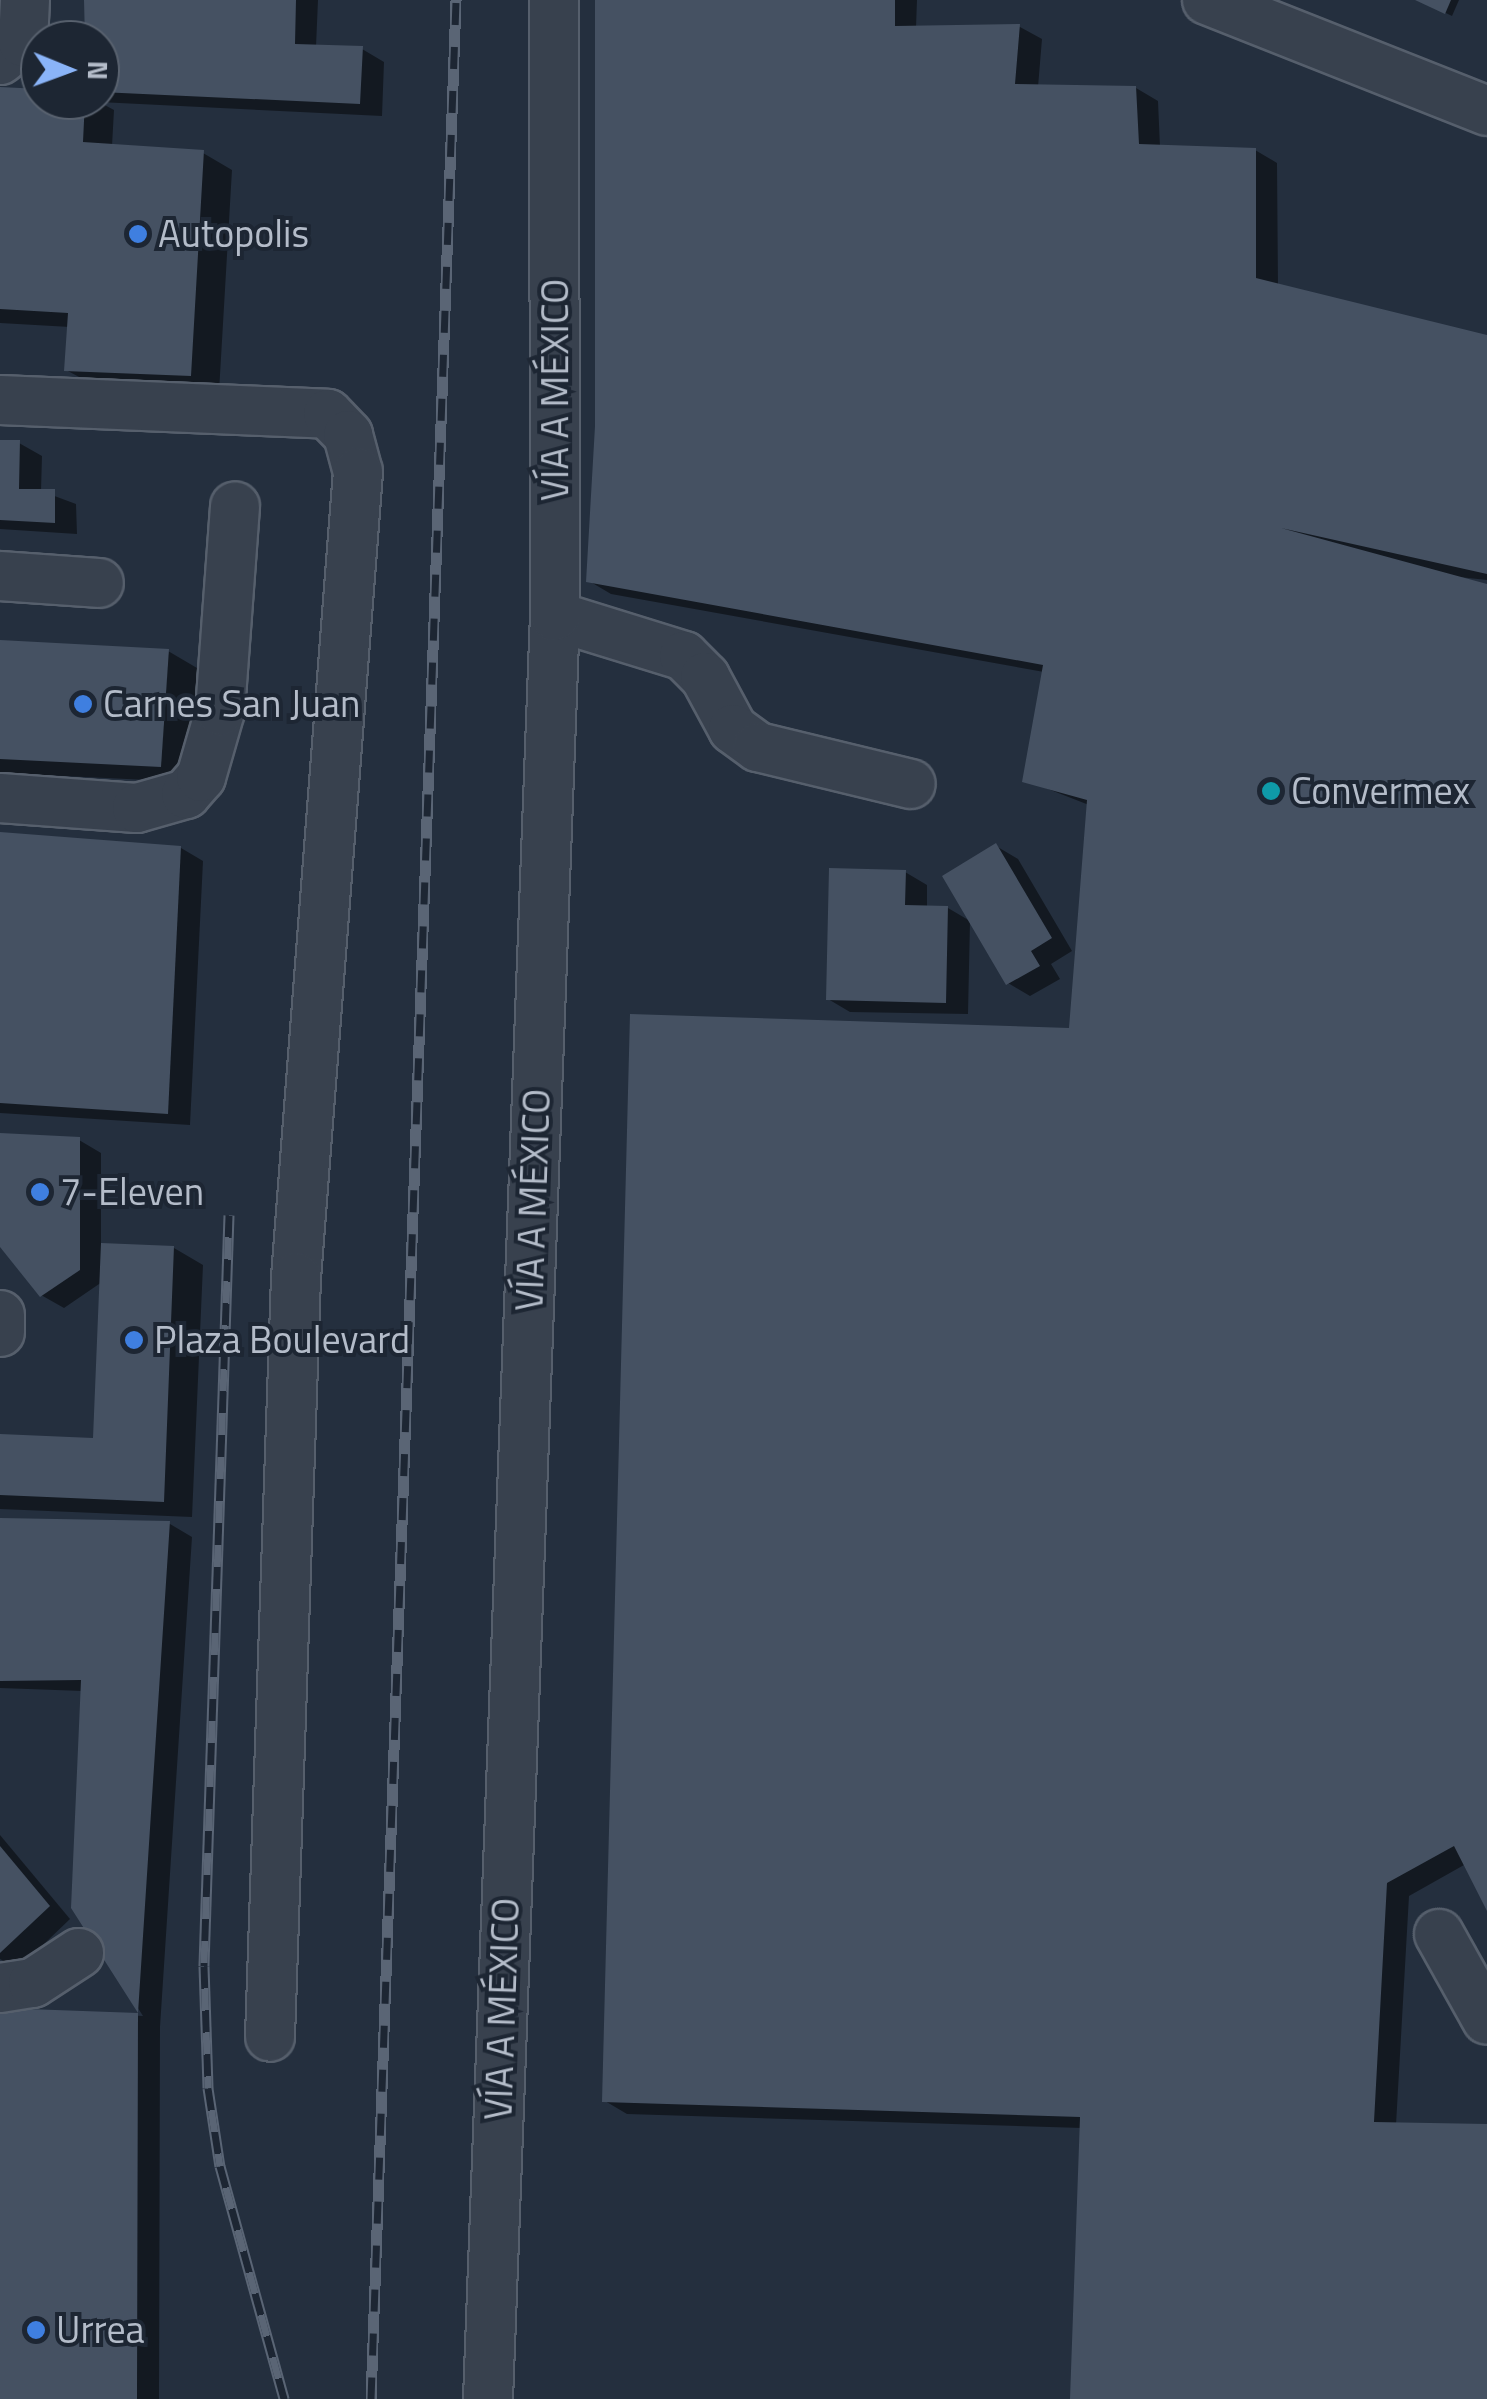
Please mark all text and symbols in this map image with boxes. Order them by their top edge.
north arrow [20,20,120,120]
text: N [77,60,120,81]
place label: Autopolis [158,211,309,257]
marker: Autopolis [127,223,149,245]
street label: VÍA A MÉXICO [532,279,578,501]
place label: Carnes San Juan [103,681,360,727]
marker: Carnes San Juan [72,693,94,715]
place label: Convermex [1291,768,1470,814]
marker: Convermex [1260,780,1282,802]
street label: VÍA A MÉXICO [506,1088,560,1312]
place label: 7-Eleven [60,1169,204,1215]
marker: 7-Eleven [29,1181,51,1203]
place label: Plaza Boulevard [154,1317,410,1363]
marker: Plaza Boulevard [123,1329,145,1351]
street label: VÍA A MÉXICO [475,1897,529,2121]
place label: Urrea [56,2307,145,2353]
marker: Urrea [25,2319,47,2341]

